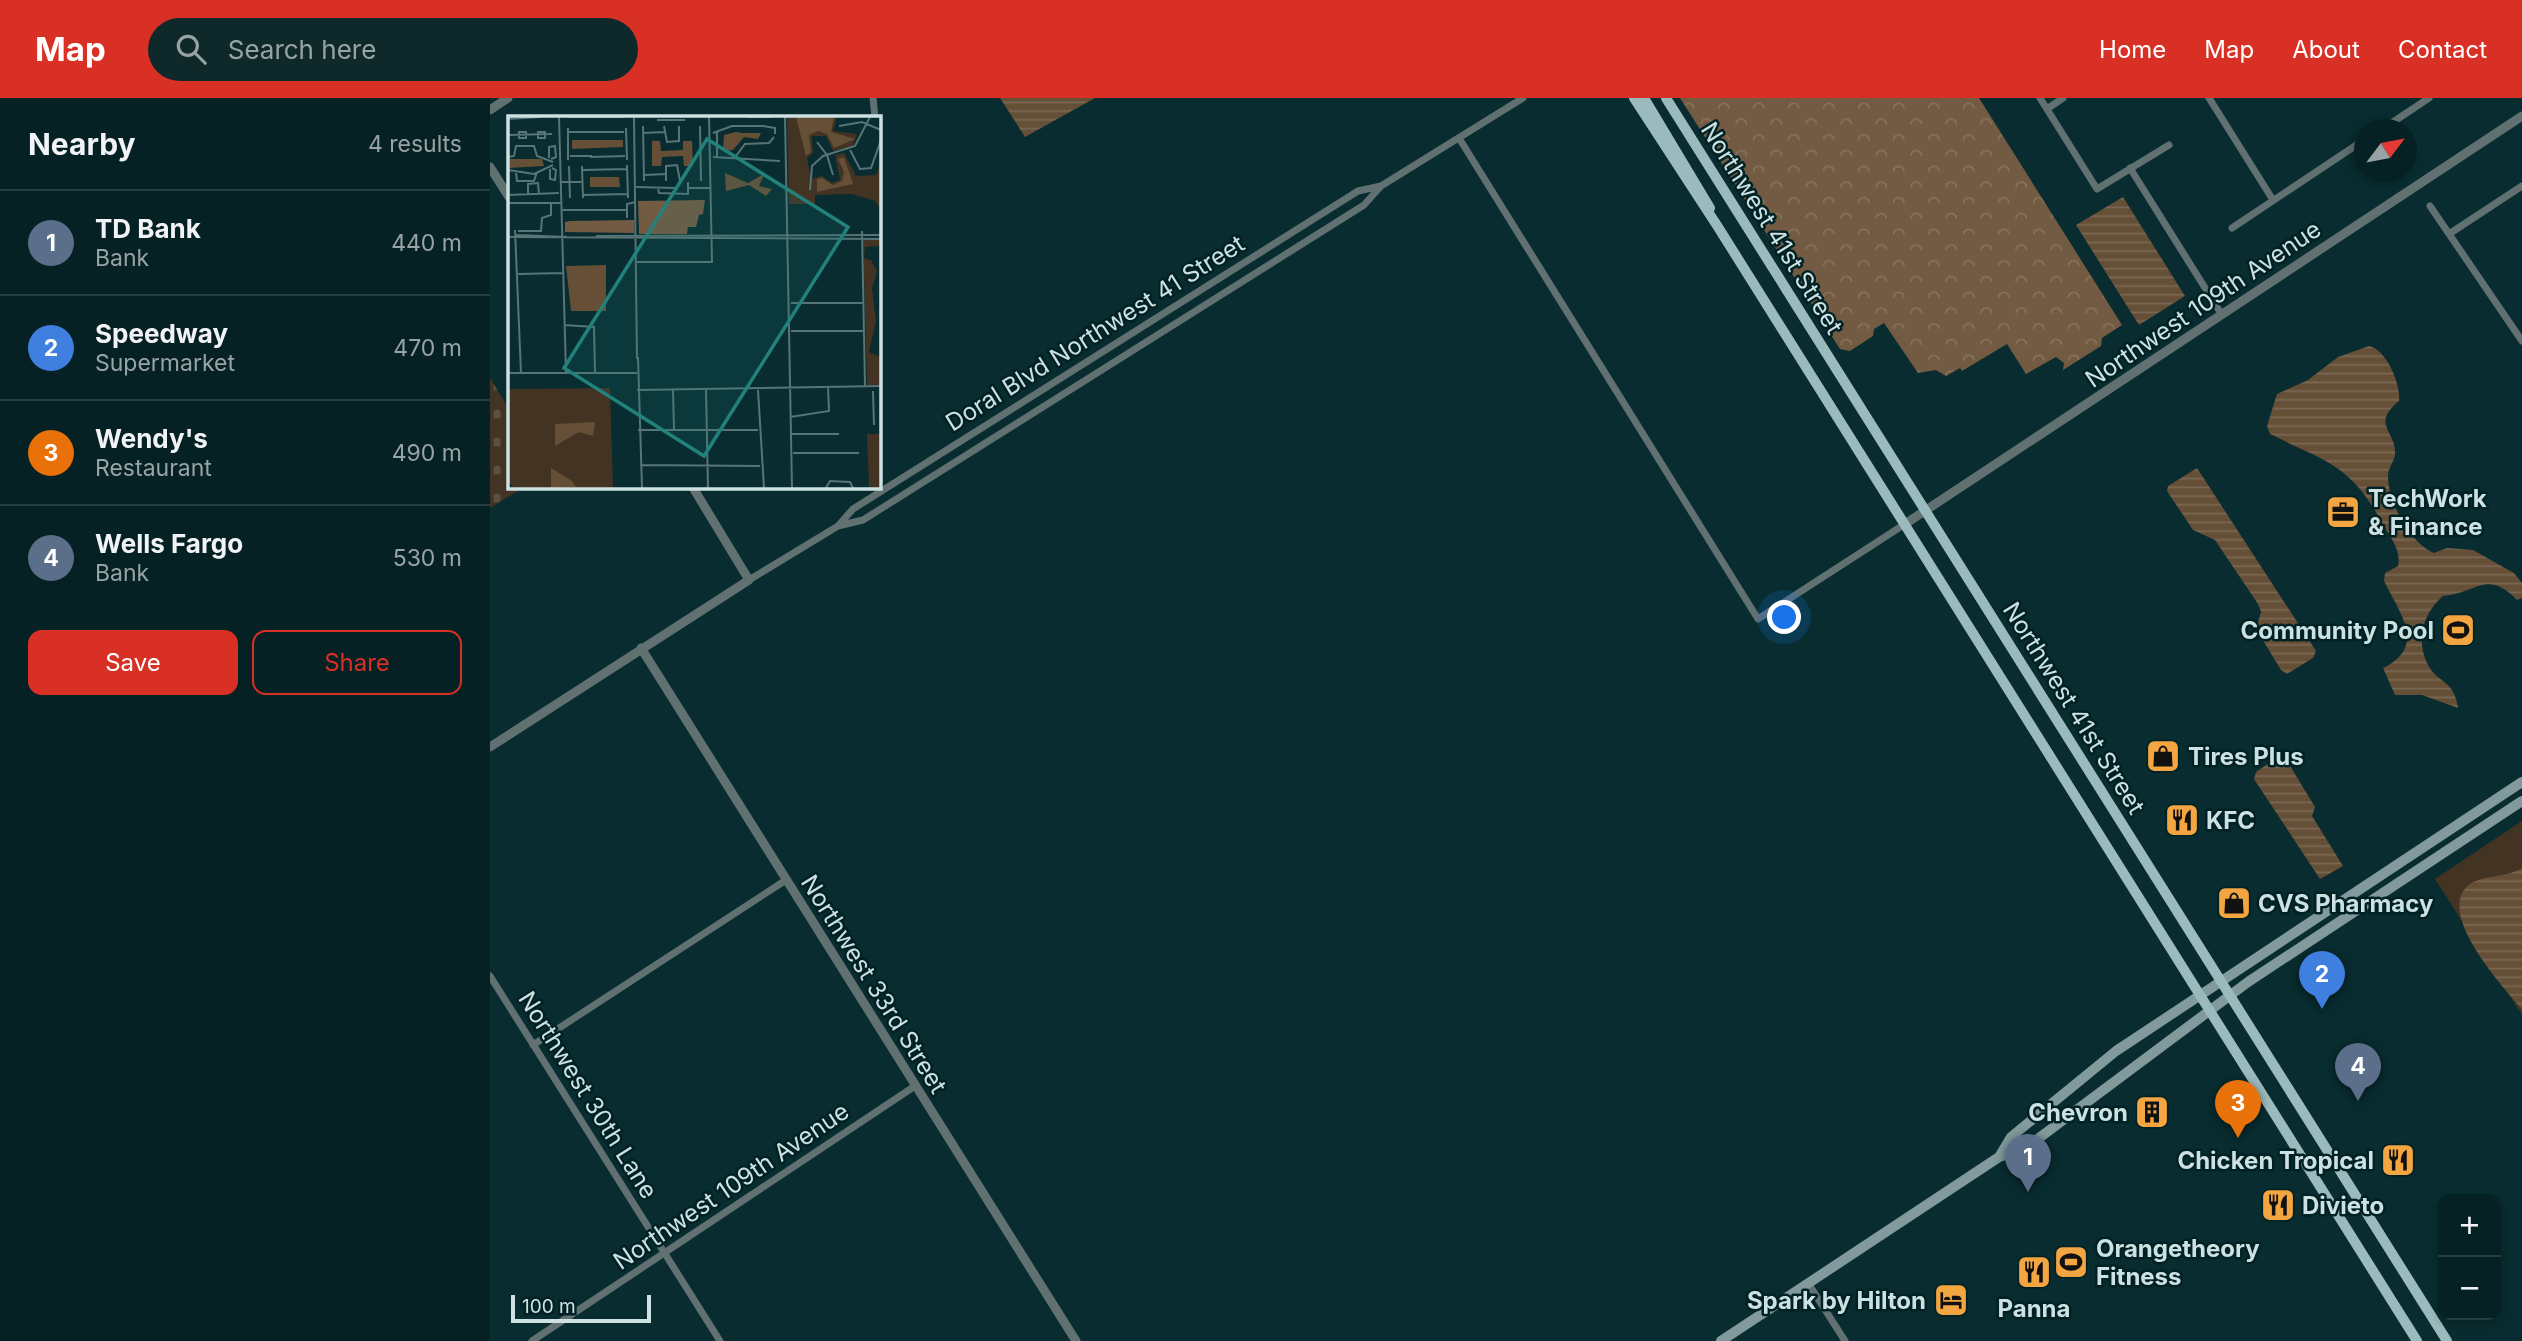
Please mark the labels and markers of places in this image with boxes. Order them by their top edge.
place label: TechWork & Finance [2368,484,2487,541]
office icon: TechWork & Finance [2324,493,2362,531]
sports icon: Community Pool [2439,611,2477,649]
place label: Community Pool [2241,616,2434,645]
shop icon: Tires Plus [2144,737,2182,775]
place label: Tires Plus [2188,742,2304,771]
restaurant icon: KFC [2163,801,2201,839]
place label: KFC [2206,806,2255,835]
shop icon: CVS Pharmacy [2215,884,2253,922]
place label: CVS Pharmacy [2258,889,2434,918]
pin: 2 [2299,951,2345,1009]
pin: 4 [2335,1043,2381,1101]
pin: 3 [2215,1080,2261,1138]
building icon: Chevron [2133,1093,2171,1131]
place label: Chevron [2028,1098,2128,1127]
pin: 1 [2005,1134,2051,1192]
restaurant icon: Chicken Tropical [2379,1141,2417,1179]
place label: Chicken Tropical [2177,1146,2374,1175]
restaurant icon: Divieto [2259,1186,2297,1224]
place label: Divieto [2302,1191,2384,1220]
place label: Orangetheory Fitness [2096,1234,2260,1291]
sports icon: Orangetheory Fitness [2052,1243,2090,1281]
restaurant icon: Panna [2015,1253,2053,1291]
hotel icon: Spark by Hilton [1932,1281,1970,1319]
place label: Spark by Hilton [1747,1286,1926,1315]
place label: Panna [1998,1294,2071,1323]

